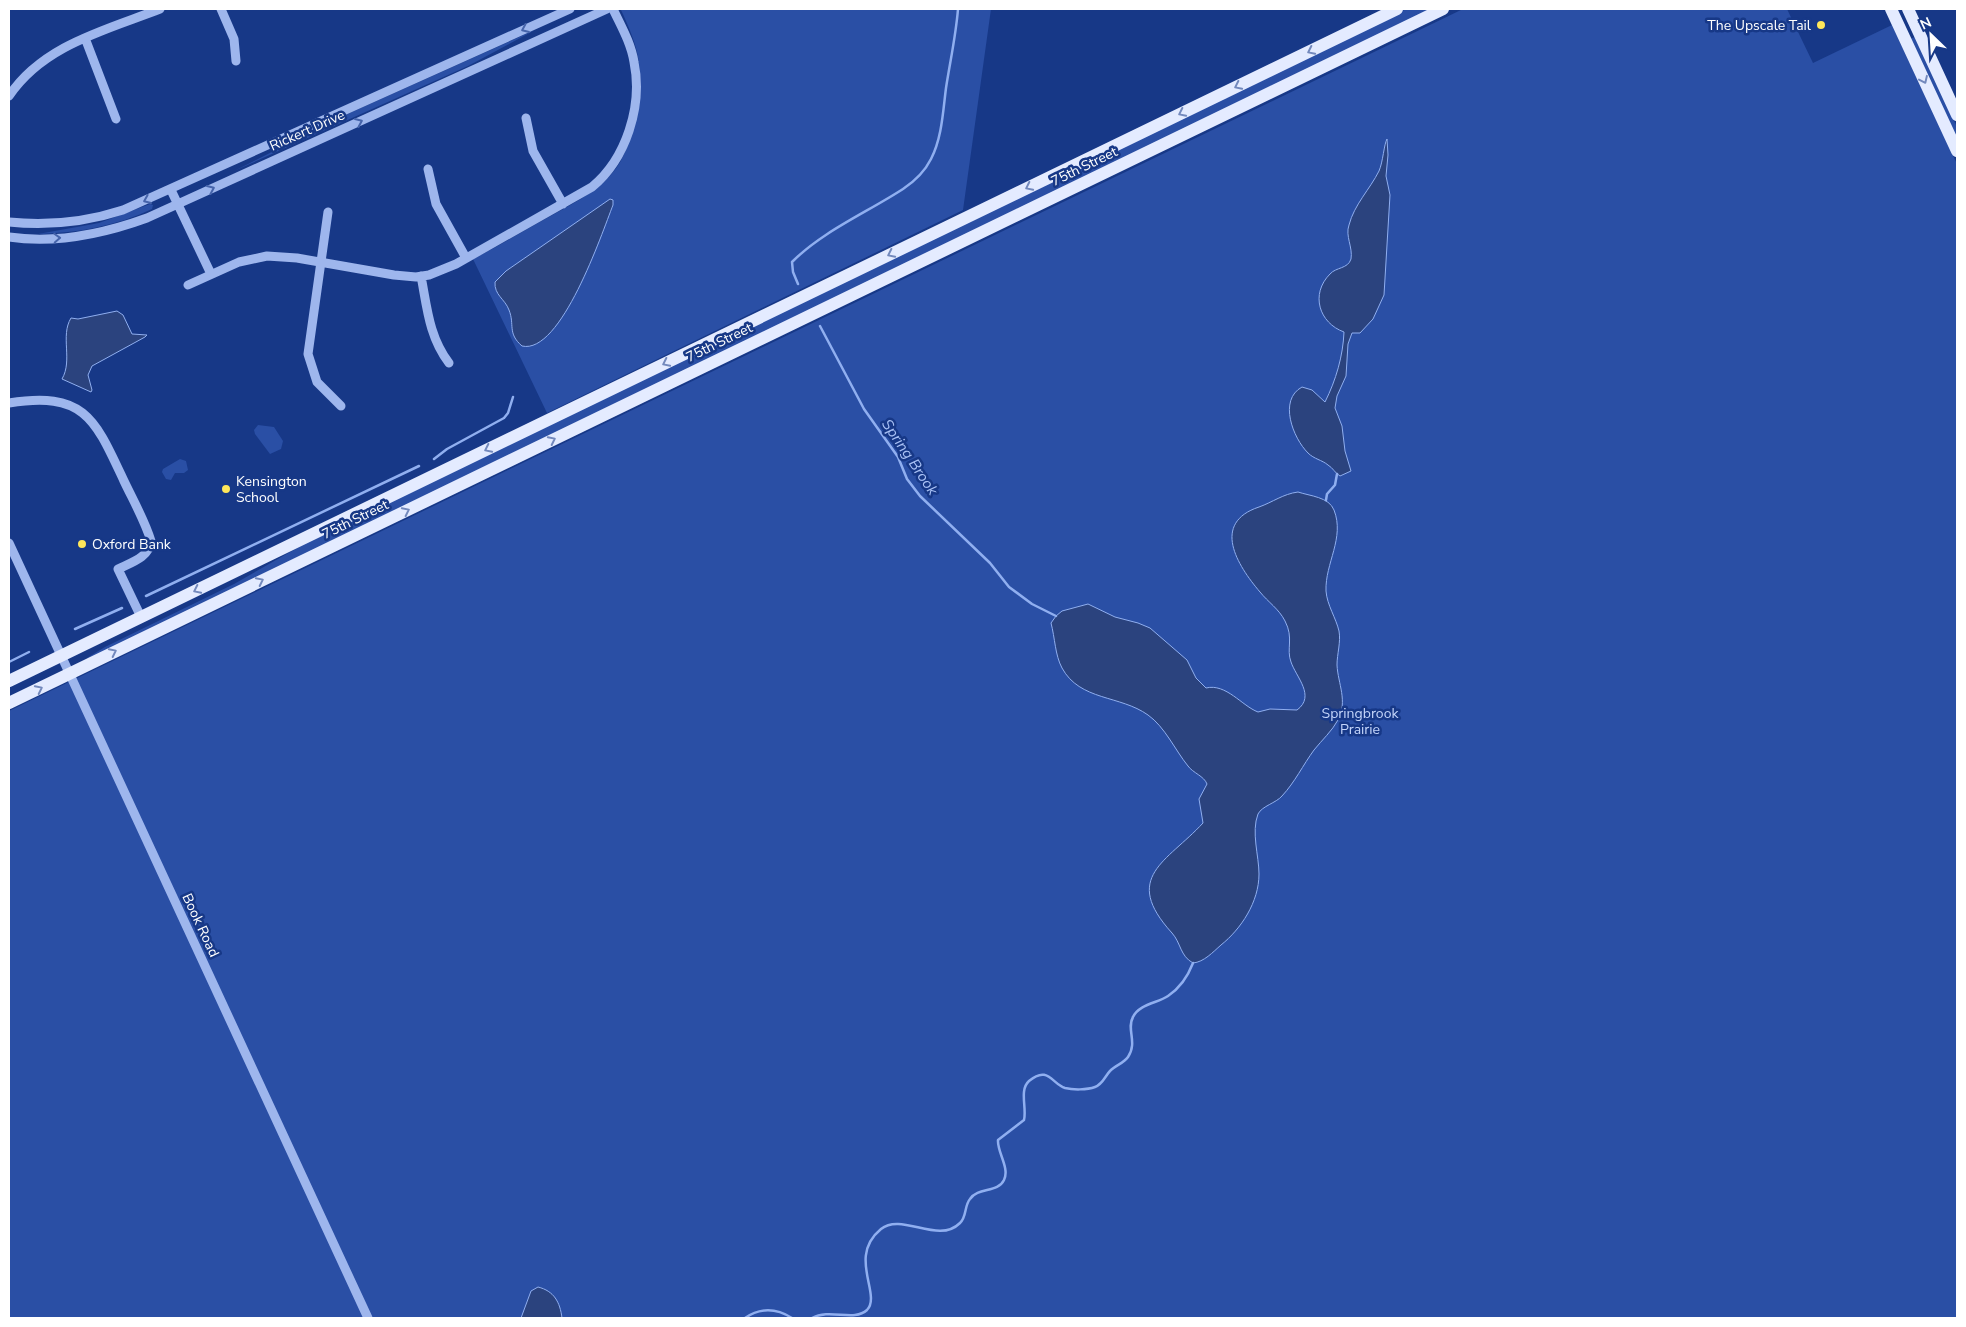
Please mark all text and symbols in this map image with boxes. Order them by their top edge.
north arrow [1906,10,1956,60]
text: N [1917,13,1934,34]
place label: The Upscale Tail [1707,16,1812,35]
marker: The Upscale Tail [1815,19,1827,31]
one-way arrow [521,23,530,33]
one-way arrow [1307,44,1316,54]
one-way arrow [1918,75,1928,84]
one-way arrow [1234,80,1243,90]
street label: Rickert Drive [267,105,348,155]
one-way arrow [1178,107,1187,117]
one-way arrow [354,117,363,128]
street label: 75th Street [1048,142,1121,191]
one-way arrow [1025,181,1034,191]
one-way arrow [206,184,215,195]
one-way arrow [143,194,152,205]
one-way arrow [54,233,62,244]
one-way arrow [887,248,896,258]
street label: 75th Street [683,318,756,367]
one-way arrow [662,357,671,367]
water label: Spring Brook [877,415,943,499]
one-way arrow [547,436,556,446]
one-way arrow [485,443,494,453]
place label: Kensington School [236,472,307,507]
marker: Kensington School [220,483,232,495]
street label: 75th Street [319,495,392,544]
one-way arrow [401,506,410,517]
place label: Oxford Bank [92,535,172,554]
marker: Oxford Bank [76,538,88,550]
one-way arrow [255,577,264,588]
one-way arrow [194,584,203,594]
one-way arrow [108,649,117,659]
one-way arrow [34,684,43,695]
park label: Springbrook Prairie [1322,704,1399,739]
street label: Book Road [178,890,224,960]

